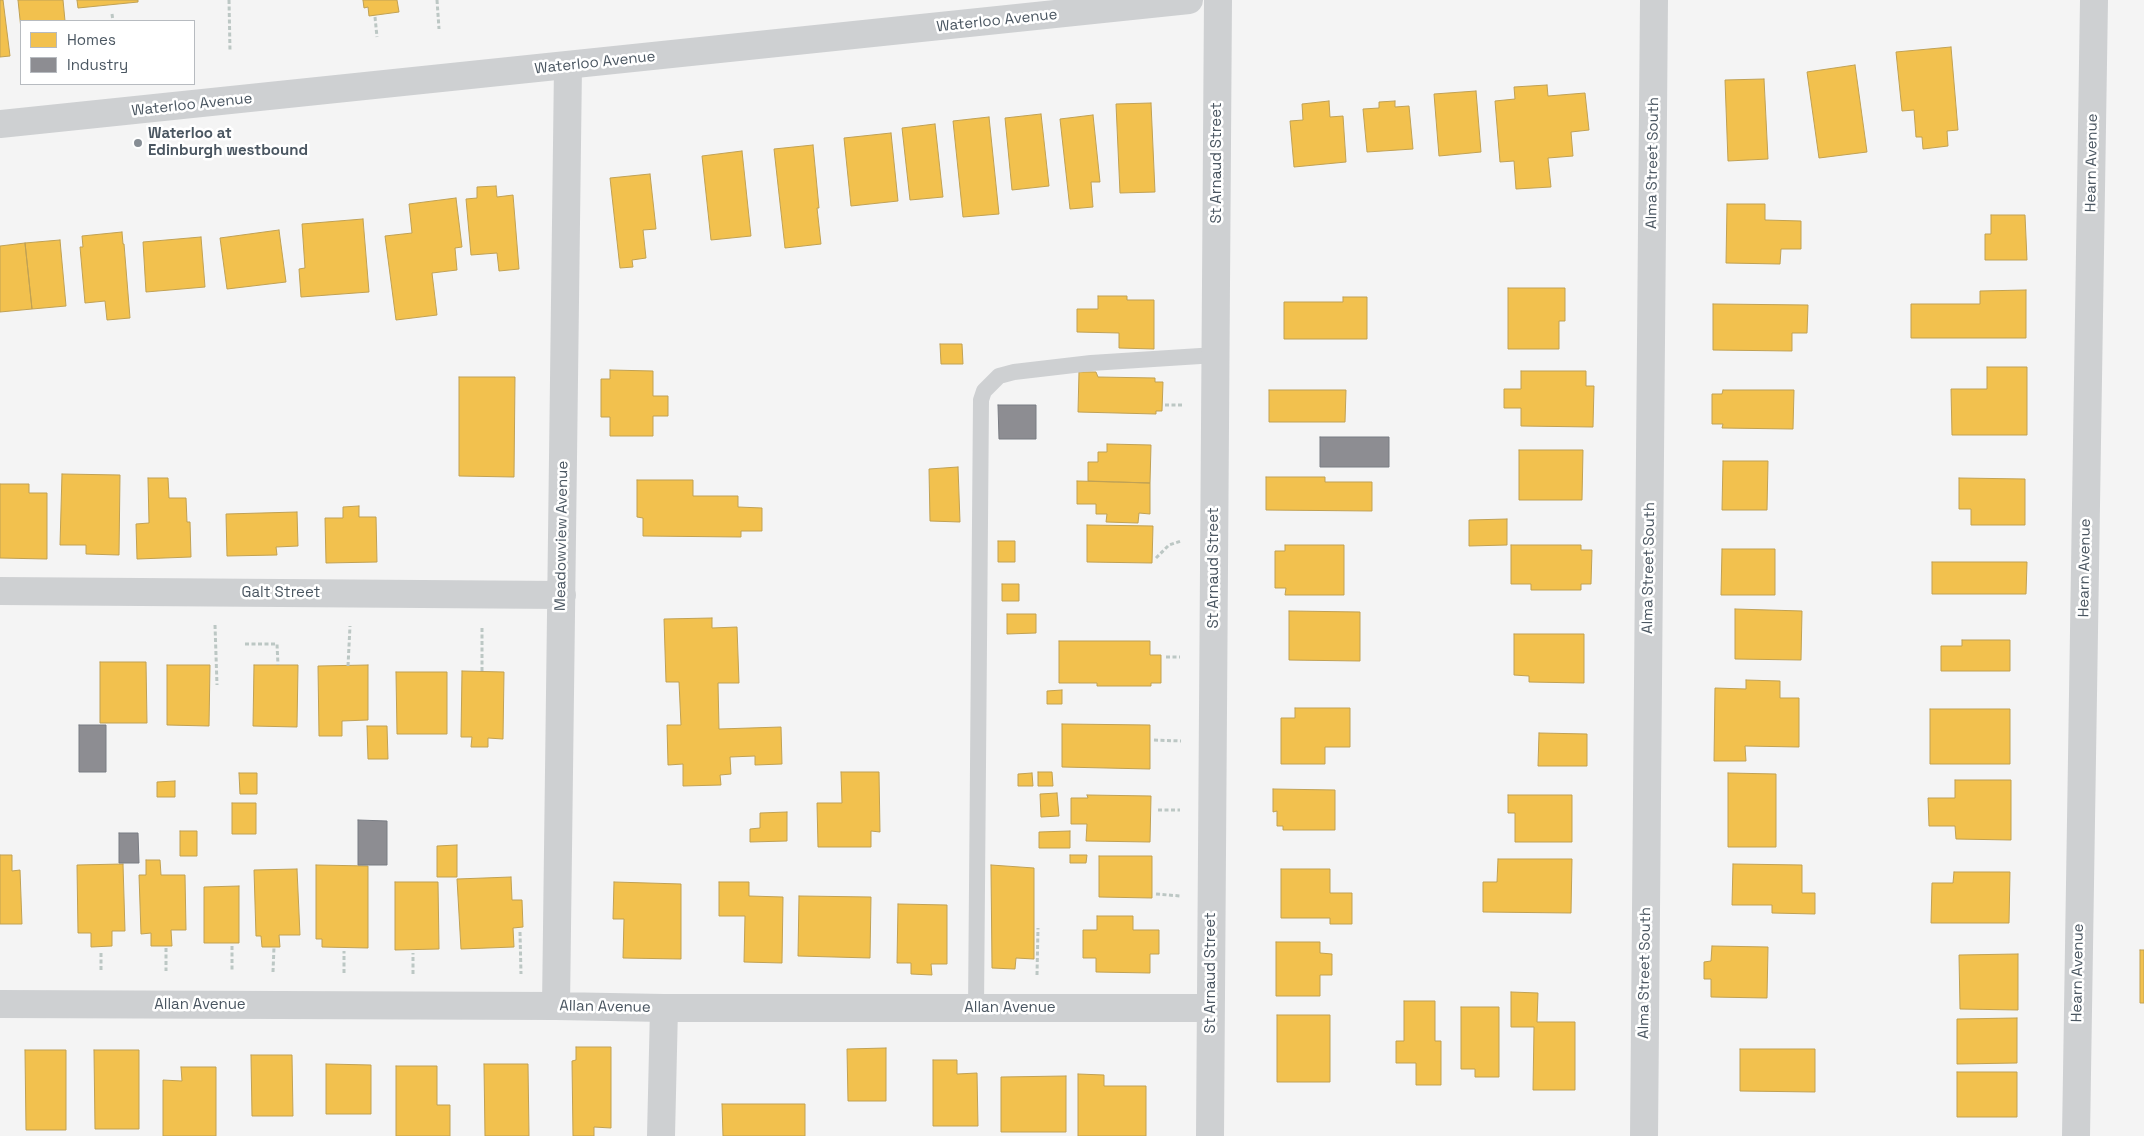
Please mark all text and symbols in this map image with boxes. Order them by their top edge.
street label: Waterloo Avenue [936,6,1058,36]
legend [20,20,195,85]
text: Homes [67,30,116,49]
street label: Waterloo Avenue [534,48,656,78]
text: Industry [67,55,128,74]
street label: Waterloo Avenue [131,90,253,120]
street label: Alma Street South [1643,97,1663,229]
street label: St Arnaud Street [1208,102,1226,224]
street label: Hearn Avenue [2082,113,2102,213]
place label: Waterloo at Edinburgh westbound [148,125,308,160]
marker: Waterloo at Edinburgh westbound [132,137,144,149]
street label: Meadowview Avenue [552,461,572,611]
street label: Alma Street South [1639,502,1659,634]
street label: St Arnaud Street [1205,507,1223,629]
street label: Hearn Avenue [2075,518,2095,618]
street label: Galt Street [242,584,320,602]
street label: Alma Street South [1635,907,1655,1039]
street label: St Arnaud Street [1202,912,1220,1034]
street label: Hearn Avenue [2068,923,2088,1023]
street label: Allan Avenue [154,996,246,1014]
street label: Allan Avenue [559,997,651,1017]
street label: Allan Avenue [964,999,1056,1017]

